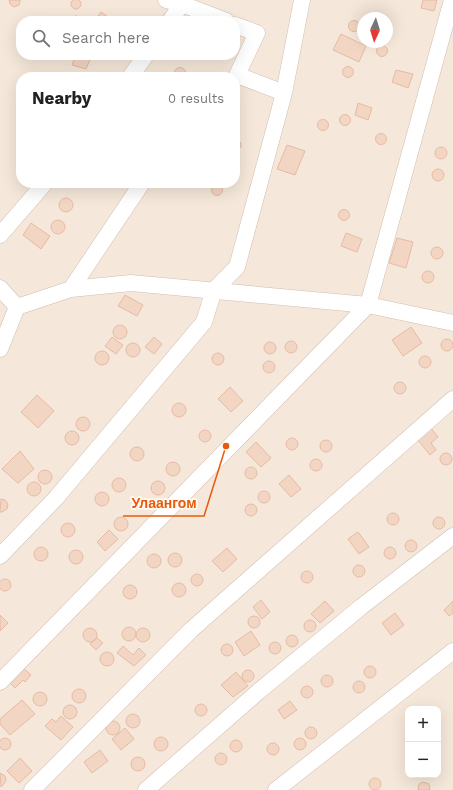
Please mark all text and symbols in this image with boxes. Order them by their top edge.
north arrow [357,12,393,48]
search box [16,16,240,60]
icon: search [30,27,52,49]
text: Search here [62,29,150,47]
text: Nearby [32,88,91,108]
text: 0 results [168,91,224,106]
callout: Улаангом [123,490,204,516]
text: Улаангом [131,495,197,511]
map controls [405,706,441,778]
button: + [405,706,441,742]
button: − [405,742,441,778]

